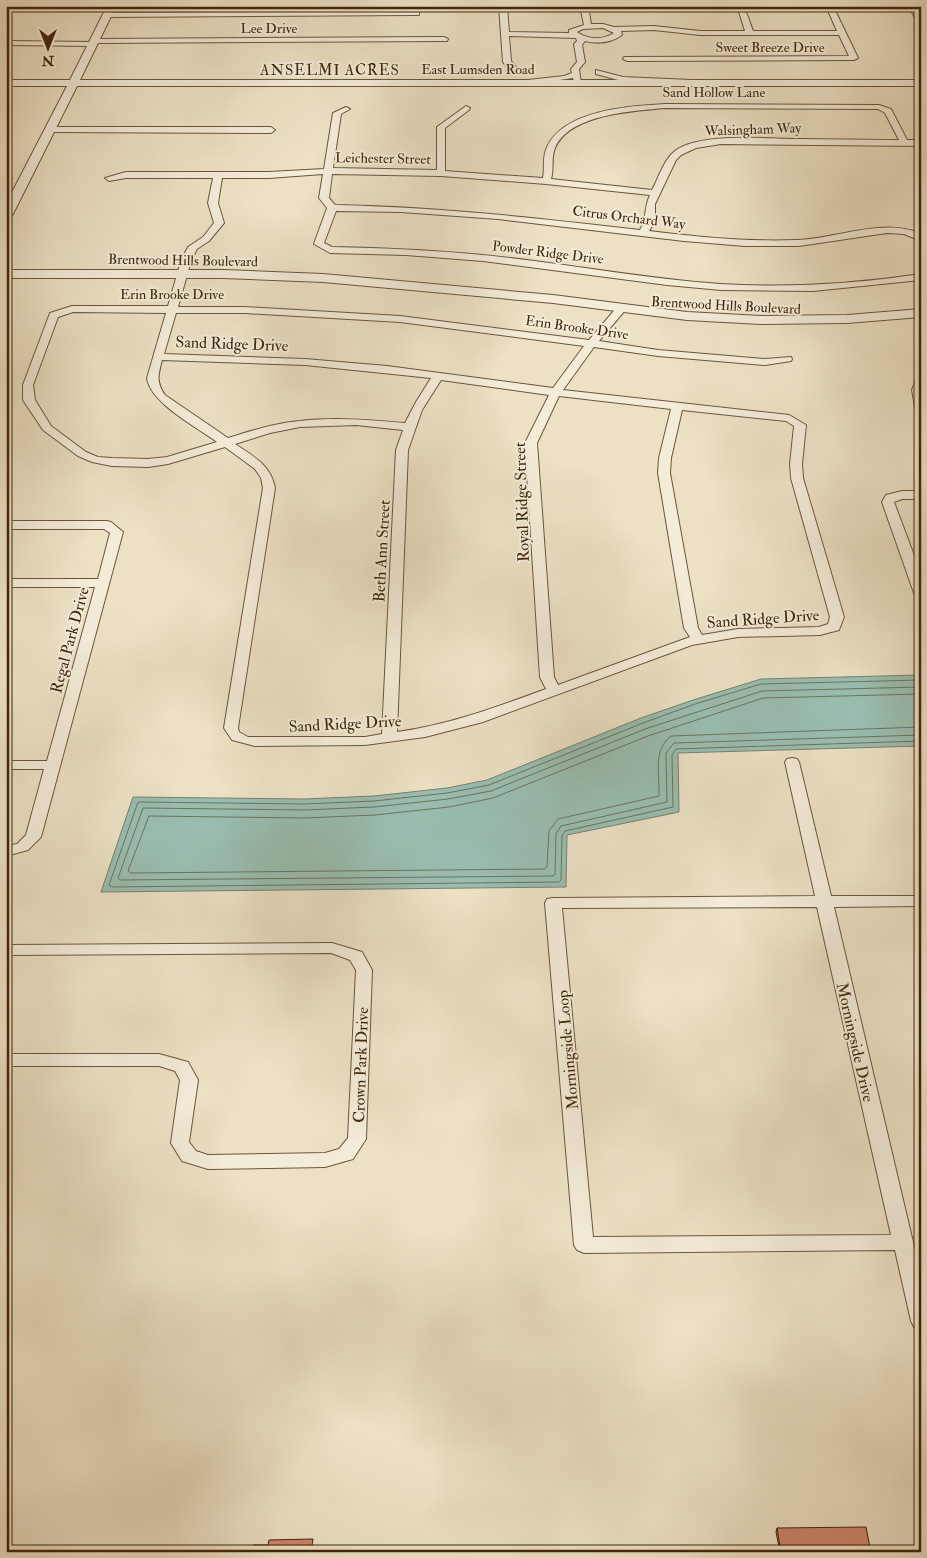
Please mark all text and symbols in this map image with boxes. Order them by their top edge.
street label: Lee Drive [241,20,298,37]
north arrow [22,22,72,72]
street label: Sweet Breeze Drive [716,39,825,56]
text: N [41,52,55,69]
district label: ANSELMI ACRES [259,61,400,80]
street label: East Lumsden Road [421,61,535,78]
street label: Sand Hollow Lane [663,84,766,101]
street label: Walsingham Way [703,119,803,141]
street label: Leichester Street [335,149,431,168]
street label: Citrus Orchard Way [571,202,687,234]
street label: Powder Ridge Drive [491,237,605,268]
street label: Brentwood Hills Boulevard [108,251,258,270]
street label: Erin Brooke Drive [120,286,224,303]
street label: Brentwood Hills Boulevard [651,293,801,318]
street label: Erin Brooke Drive [524,312,630,343]
street label: Sand Ridge Drive [175,332,289,356]
street label: Royal Ridge Street [510,442,534,562]
street label: Beth Ann Street [369,499,395,603]
street label: Regal Park Drive [46,585,94,696]
street label: Sand Ridge Drive [706,605,820,633]
street label: Sand Ridge Drive [288,711,402,737]
street label: Morningside Drive [832,981,879,1104]
street label: Morningside Loop [553,989,584,1111]
street label: Crown Park Drive [349,1007,373,1123]

